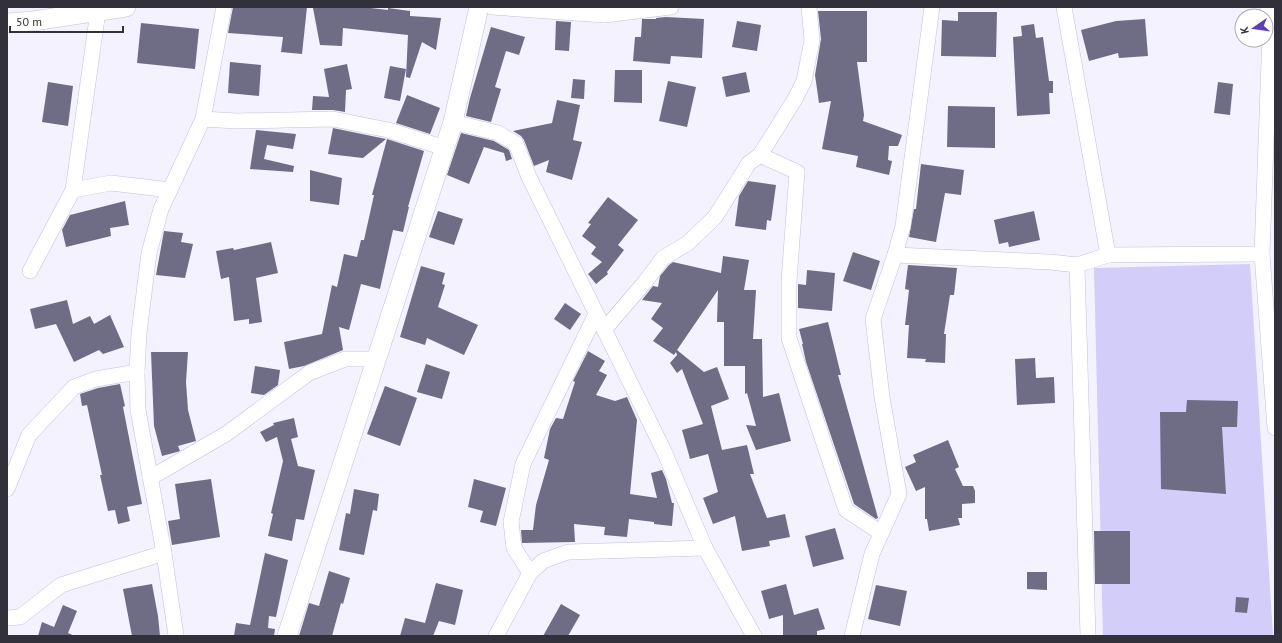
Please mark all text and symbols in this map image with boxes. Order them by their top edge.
scale bar [10,8,123,34]
north arrow [1234,8,1274,48]
text: 50 m [16,14,42,29]
text: K [1237,25,1252,35]

